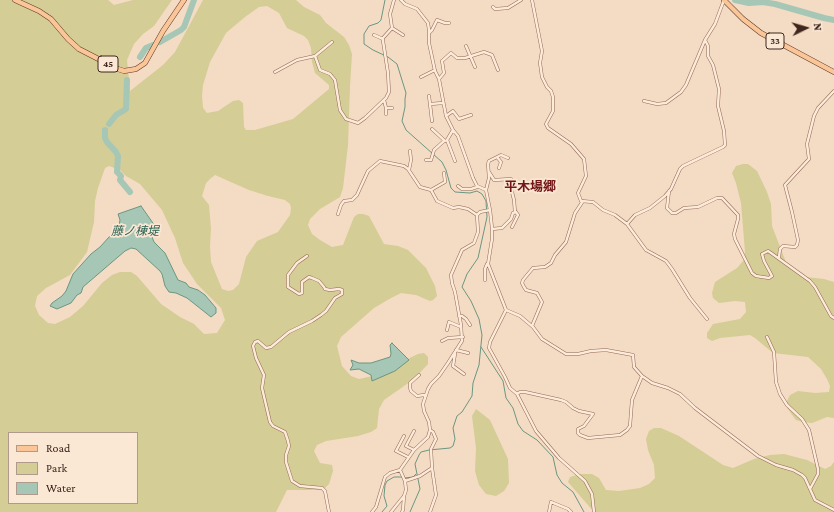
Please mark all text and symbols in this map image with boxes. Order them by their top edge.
north arrow [786,8,826,48]
text: N [812,23,824,31]
road number: 33 [766,33,784,49]
road number: 45 [98,56,118,72]
district label: 平木場郷 [504,179,556,195]
water label: 藤ノ棟堤 [111,224,159,238]
legend [8,432,138,504]
text: Road [46,441,70,455]
text: Park [46,461,67,475]
text: Water [46,481,75,495]

